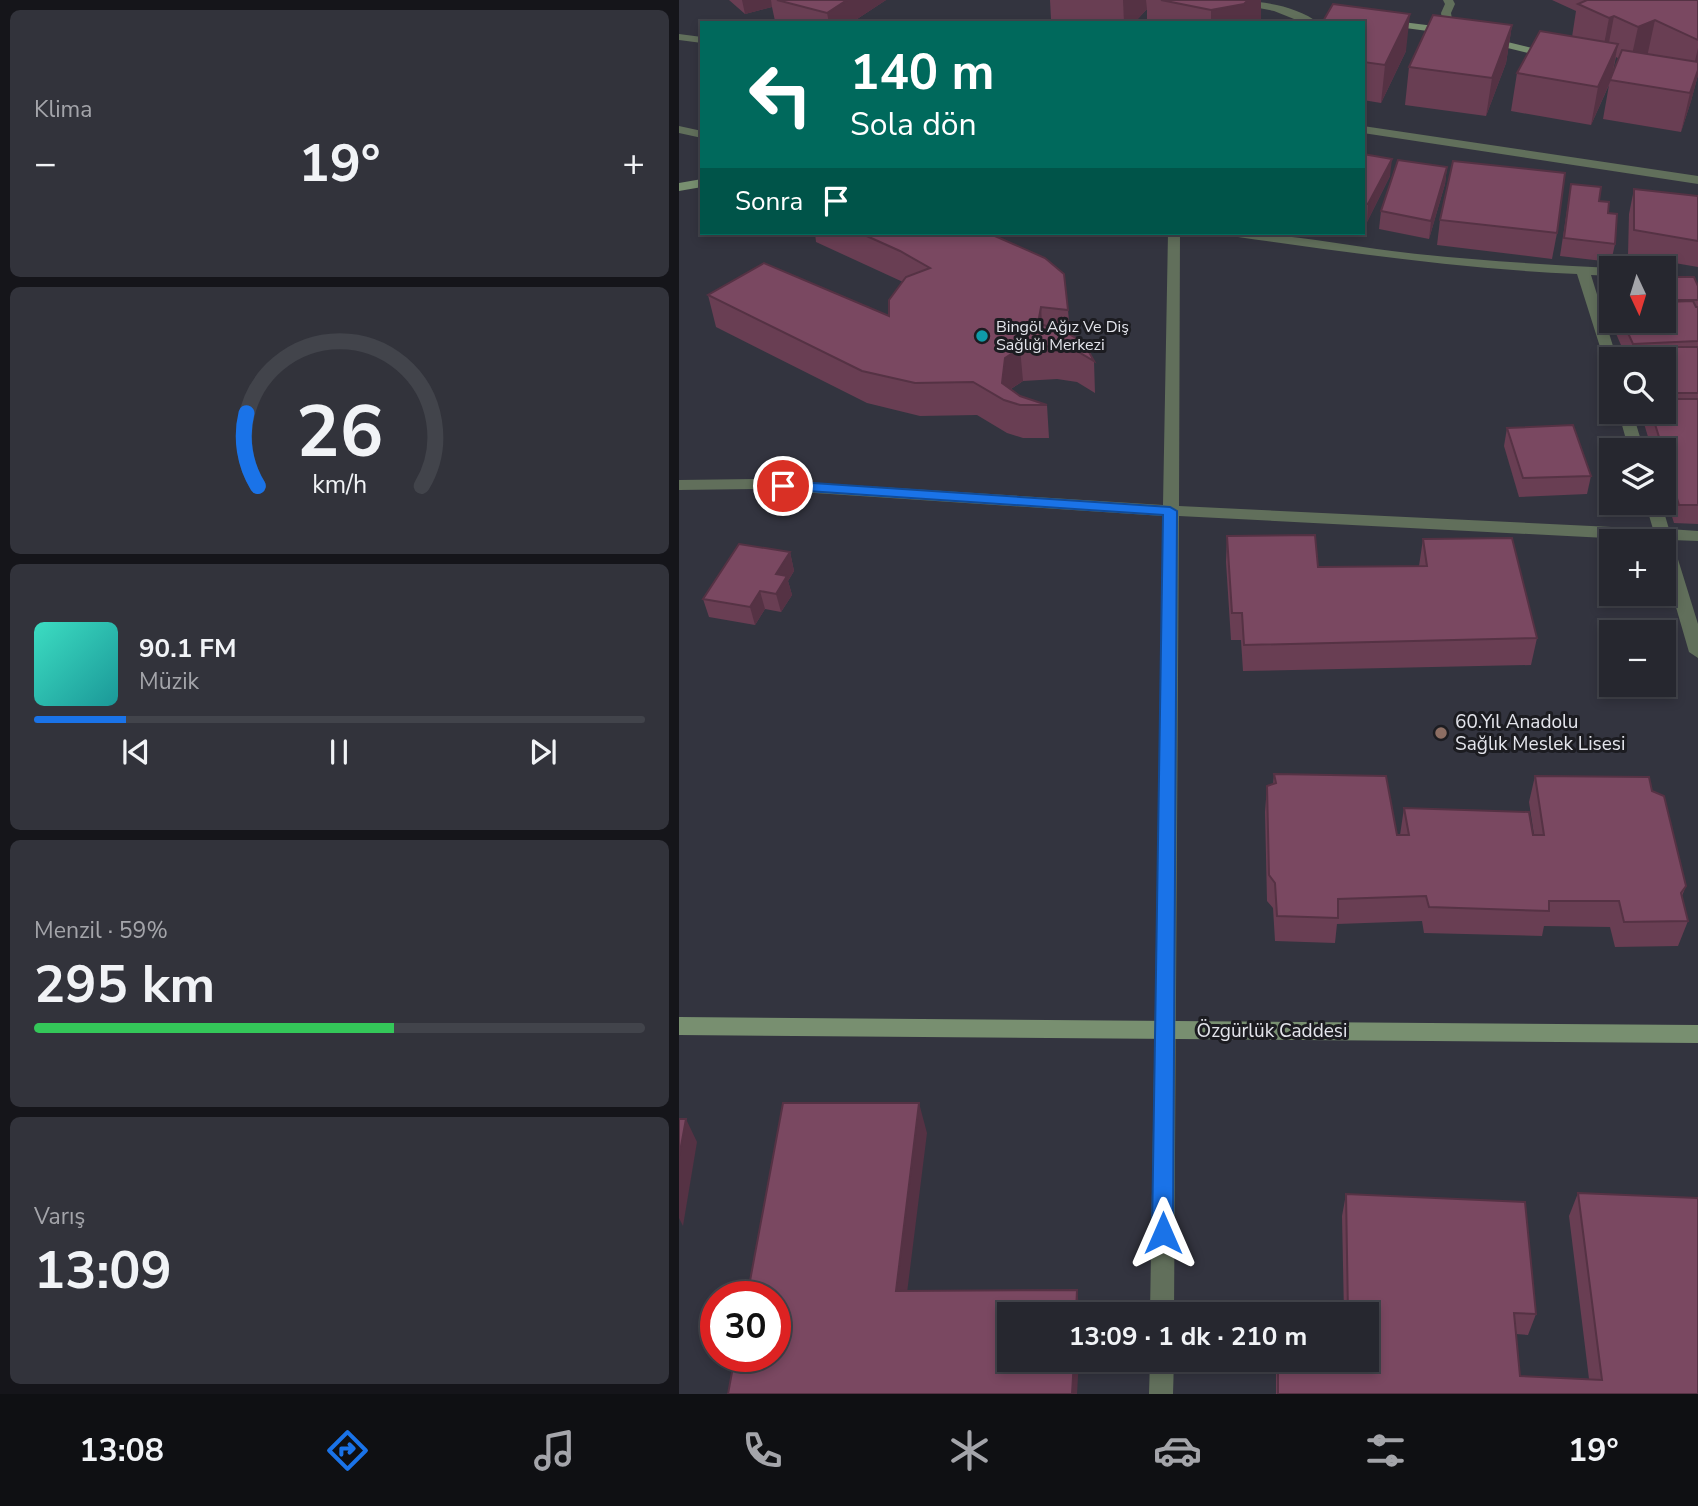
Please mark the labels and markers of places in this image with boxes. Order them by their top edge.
place label: Bingöl Ağız Ve Diş Sağlığı Merkezi [996,316,1129,356]
marker: Bingöl Ağız Ve Diş Sağlığı Merkezi [974,328,990,344]
pin [753,456,813,516]
place label: 60.Yıl Anadolu Sağlık Meslek Lisesi [1455,709,1625,757]
marker: 60.Yıl Anadolu Sağlık Meslek Lisesi [1433,725,1449,741]

